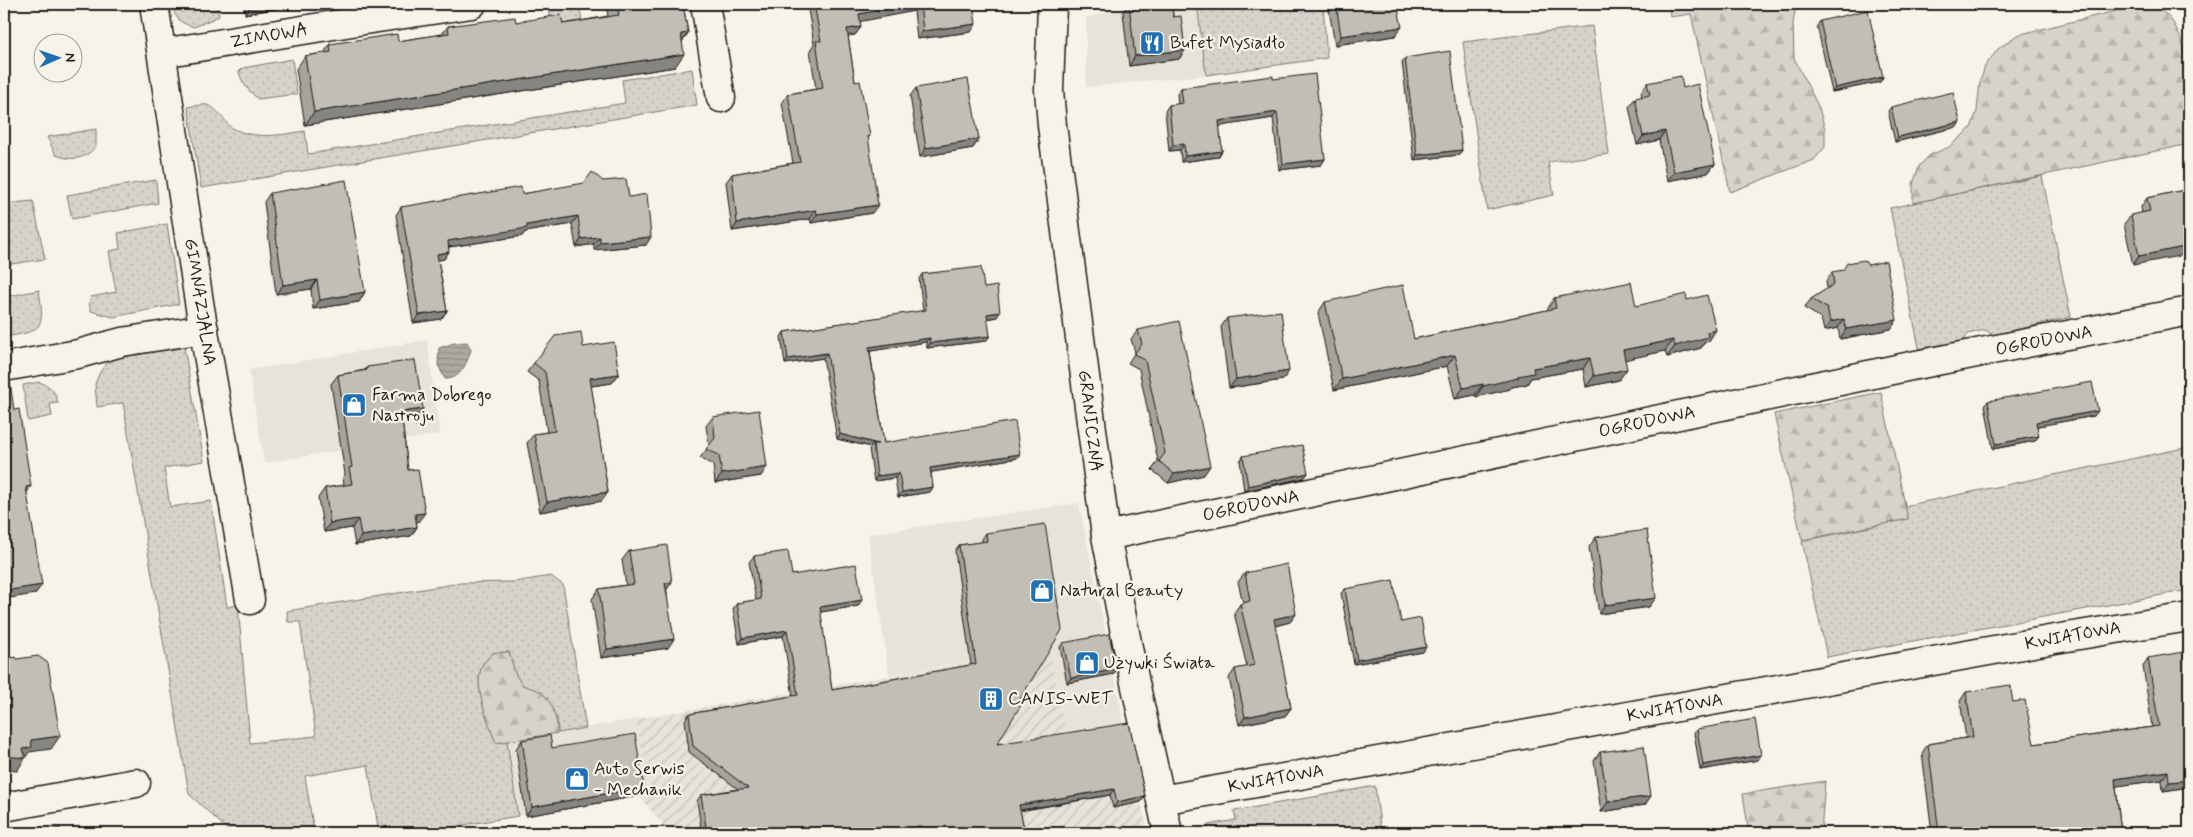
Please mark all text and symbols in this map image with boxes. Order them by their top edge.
street label: ZIMOWA [228,17,310,55]
restaurant icon: Bufet Mysiadło [1139,30,1165,56]
place label: Bufet Mysiadło [1170,31,1285,55]
north arrow [32,32,82,82]
text: N [61,53,79,63]
street label: GIMNAZJALNA [178,237,222,367]
street label: OGRODOWA [1994,320,2094,362]
street label: GRANICZNA [1072,369,1108,473]
place label: Farma Dobrego Nastroju [372,383,492,428]
shop icon: Farma Dobrego Nastroju [341,392,367,418]
street label: OGRODOWA [1597,400,1697,444]
street label: OGRODOWA [1201,484,1301,528]
shop icon: Natural Beauty [1029,578,1055,604]
place label: Natural Beauty [1060,579,1183,603]
street label: KWIATOWA [2023,616,2123,656]
shop icon: Używki Świata [1074,650,1100,676]
place label: Używki Świata [1104,651,1215,675]
building icon: CANIS-WET [978,686,1004,712]
place label: CANIS-WET [1008,687,1114,711]
street label: KWIATOWA [1625,688,1725,728]
place label: Auto Serwis - Mechanik [594,757,685,802]
street label: KWIATOWA [1226,759,1326,799]
shop icon: Auto Serwis - Mechanik [564,766,590,792]

